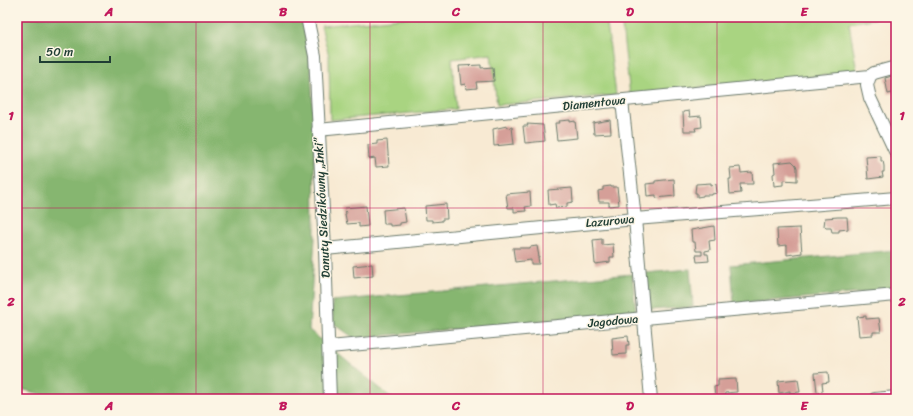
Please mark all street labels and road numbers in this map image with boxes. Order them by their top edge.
street label: Diamentowa [561,89,628,117]
street label: Danuty Siedzikówny „Inki” [307,136,337,278]
street label: Lazurowa [585,208,635,234]
street label: Jagodowa [586,308,639,334]

